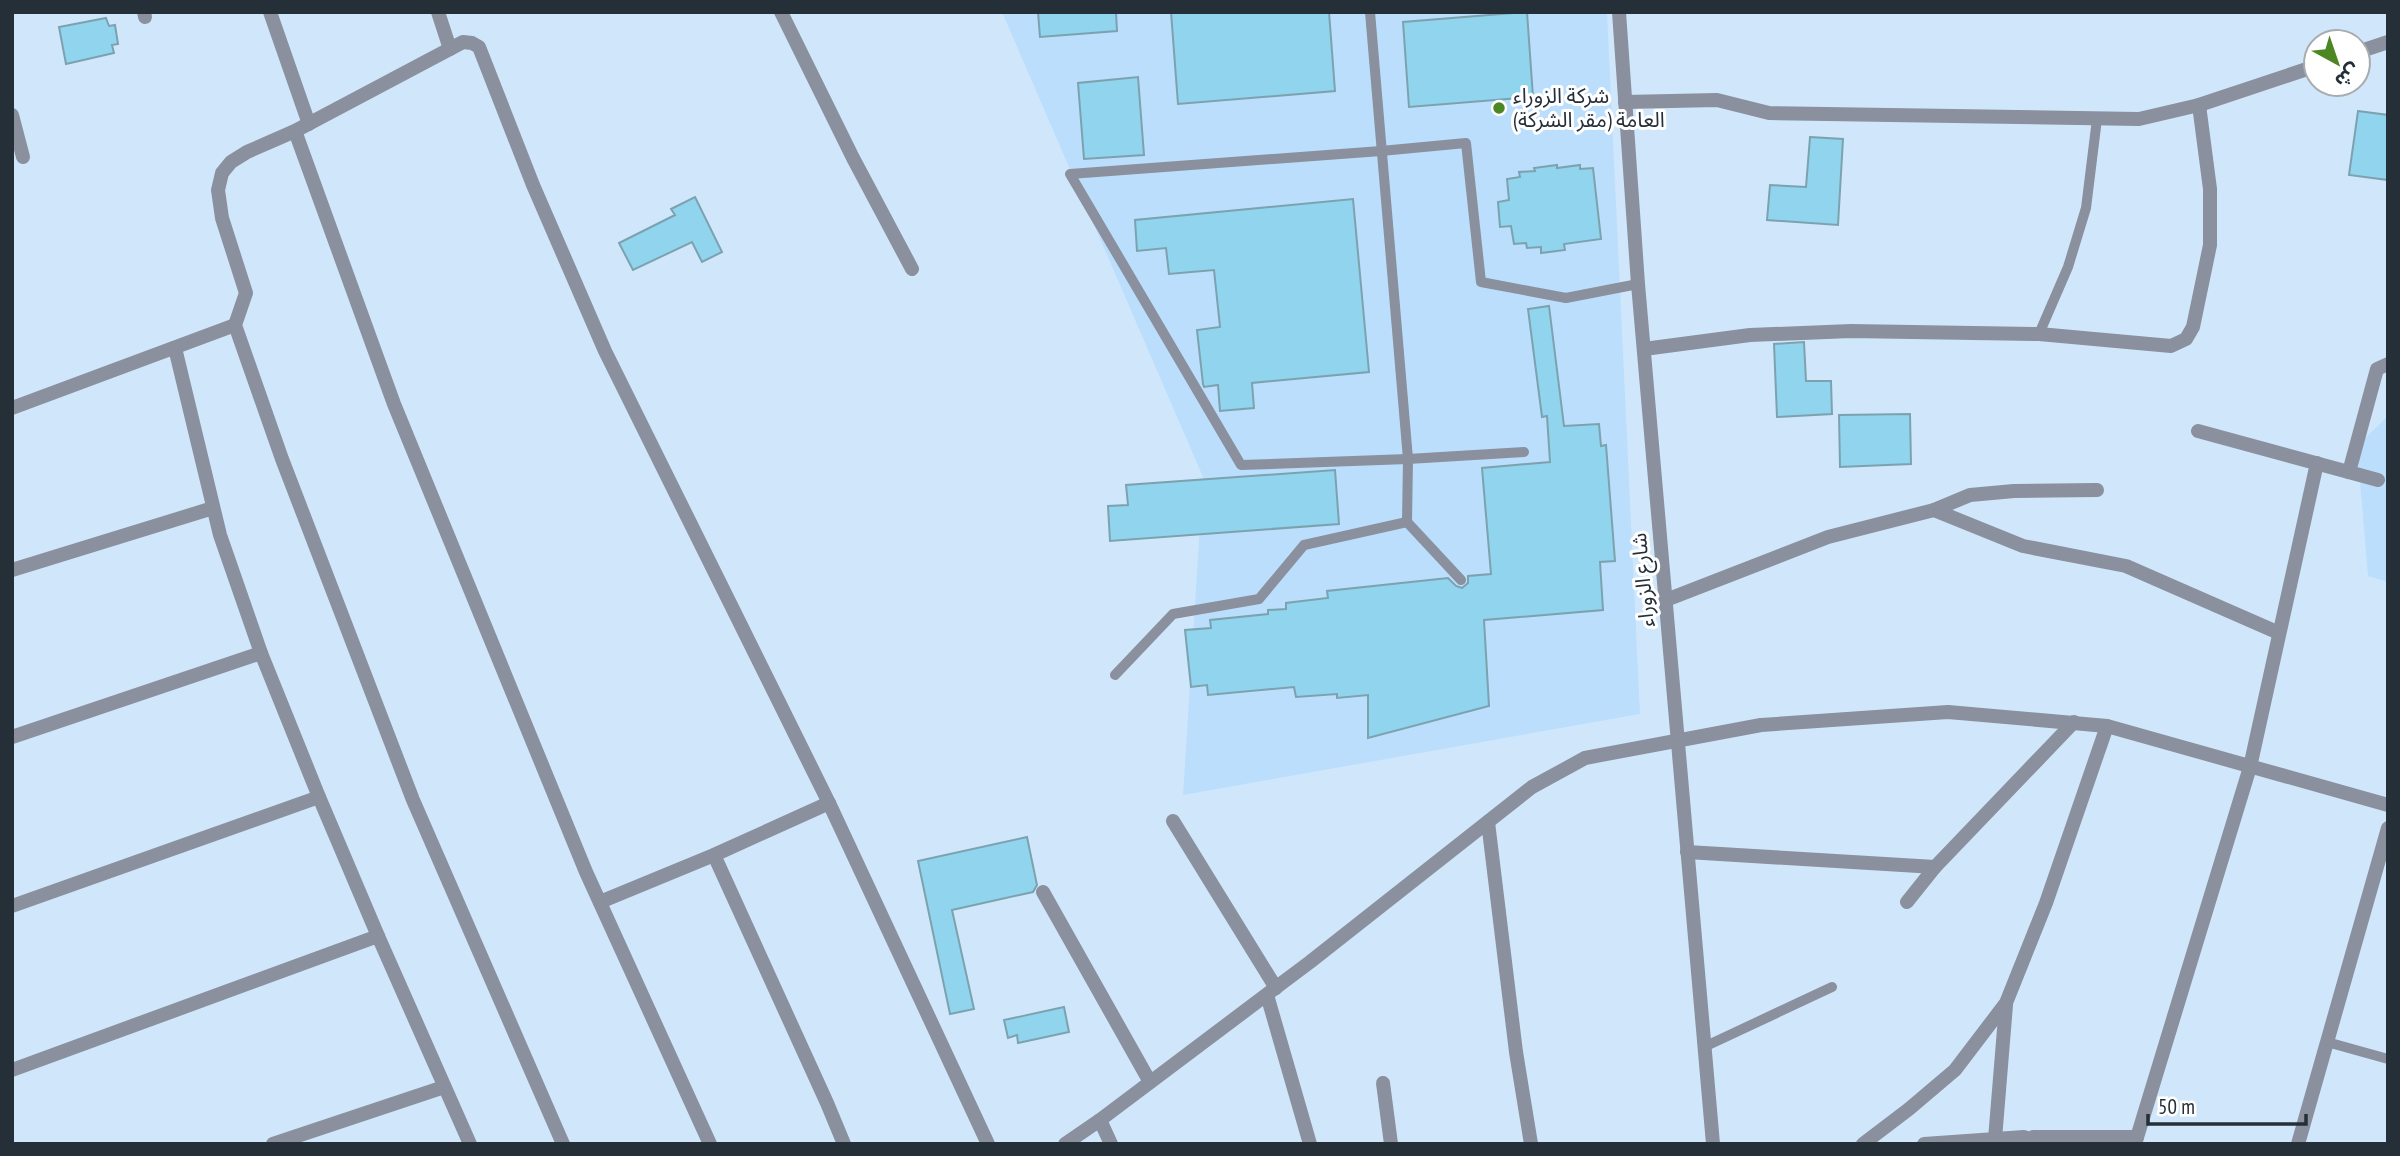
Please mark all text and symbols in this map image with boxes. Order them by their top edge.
north arrow [2302,28,2372,98]
text: ش [2330,58,2366,94]
place label: شركة الزوراء العامة (مقر الشركة) [1513,82,1665,133]
marker: شركة الزوراء العامة (مقر الشركة) [1491,100,1507,116]
street label: شارع الزوراء [1625,532,1662,628]
scale bar [2148,1082,2306,1126]
text: 50 m [2158,1093,2195,1120]

